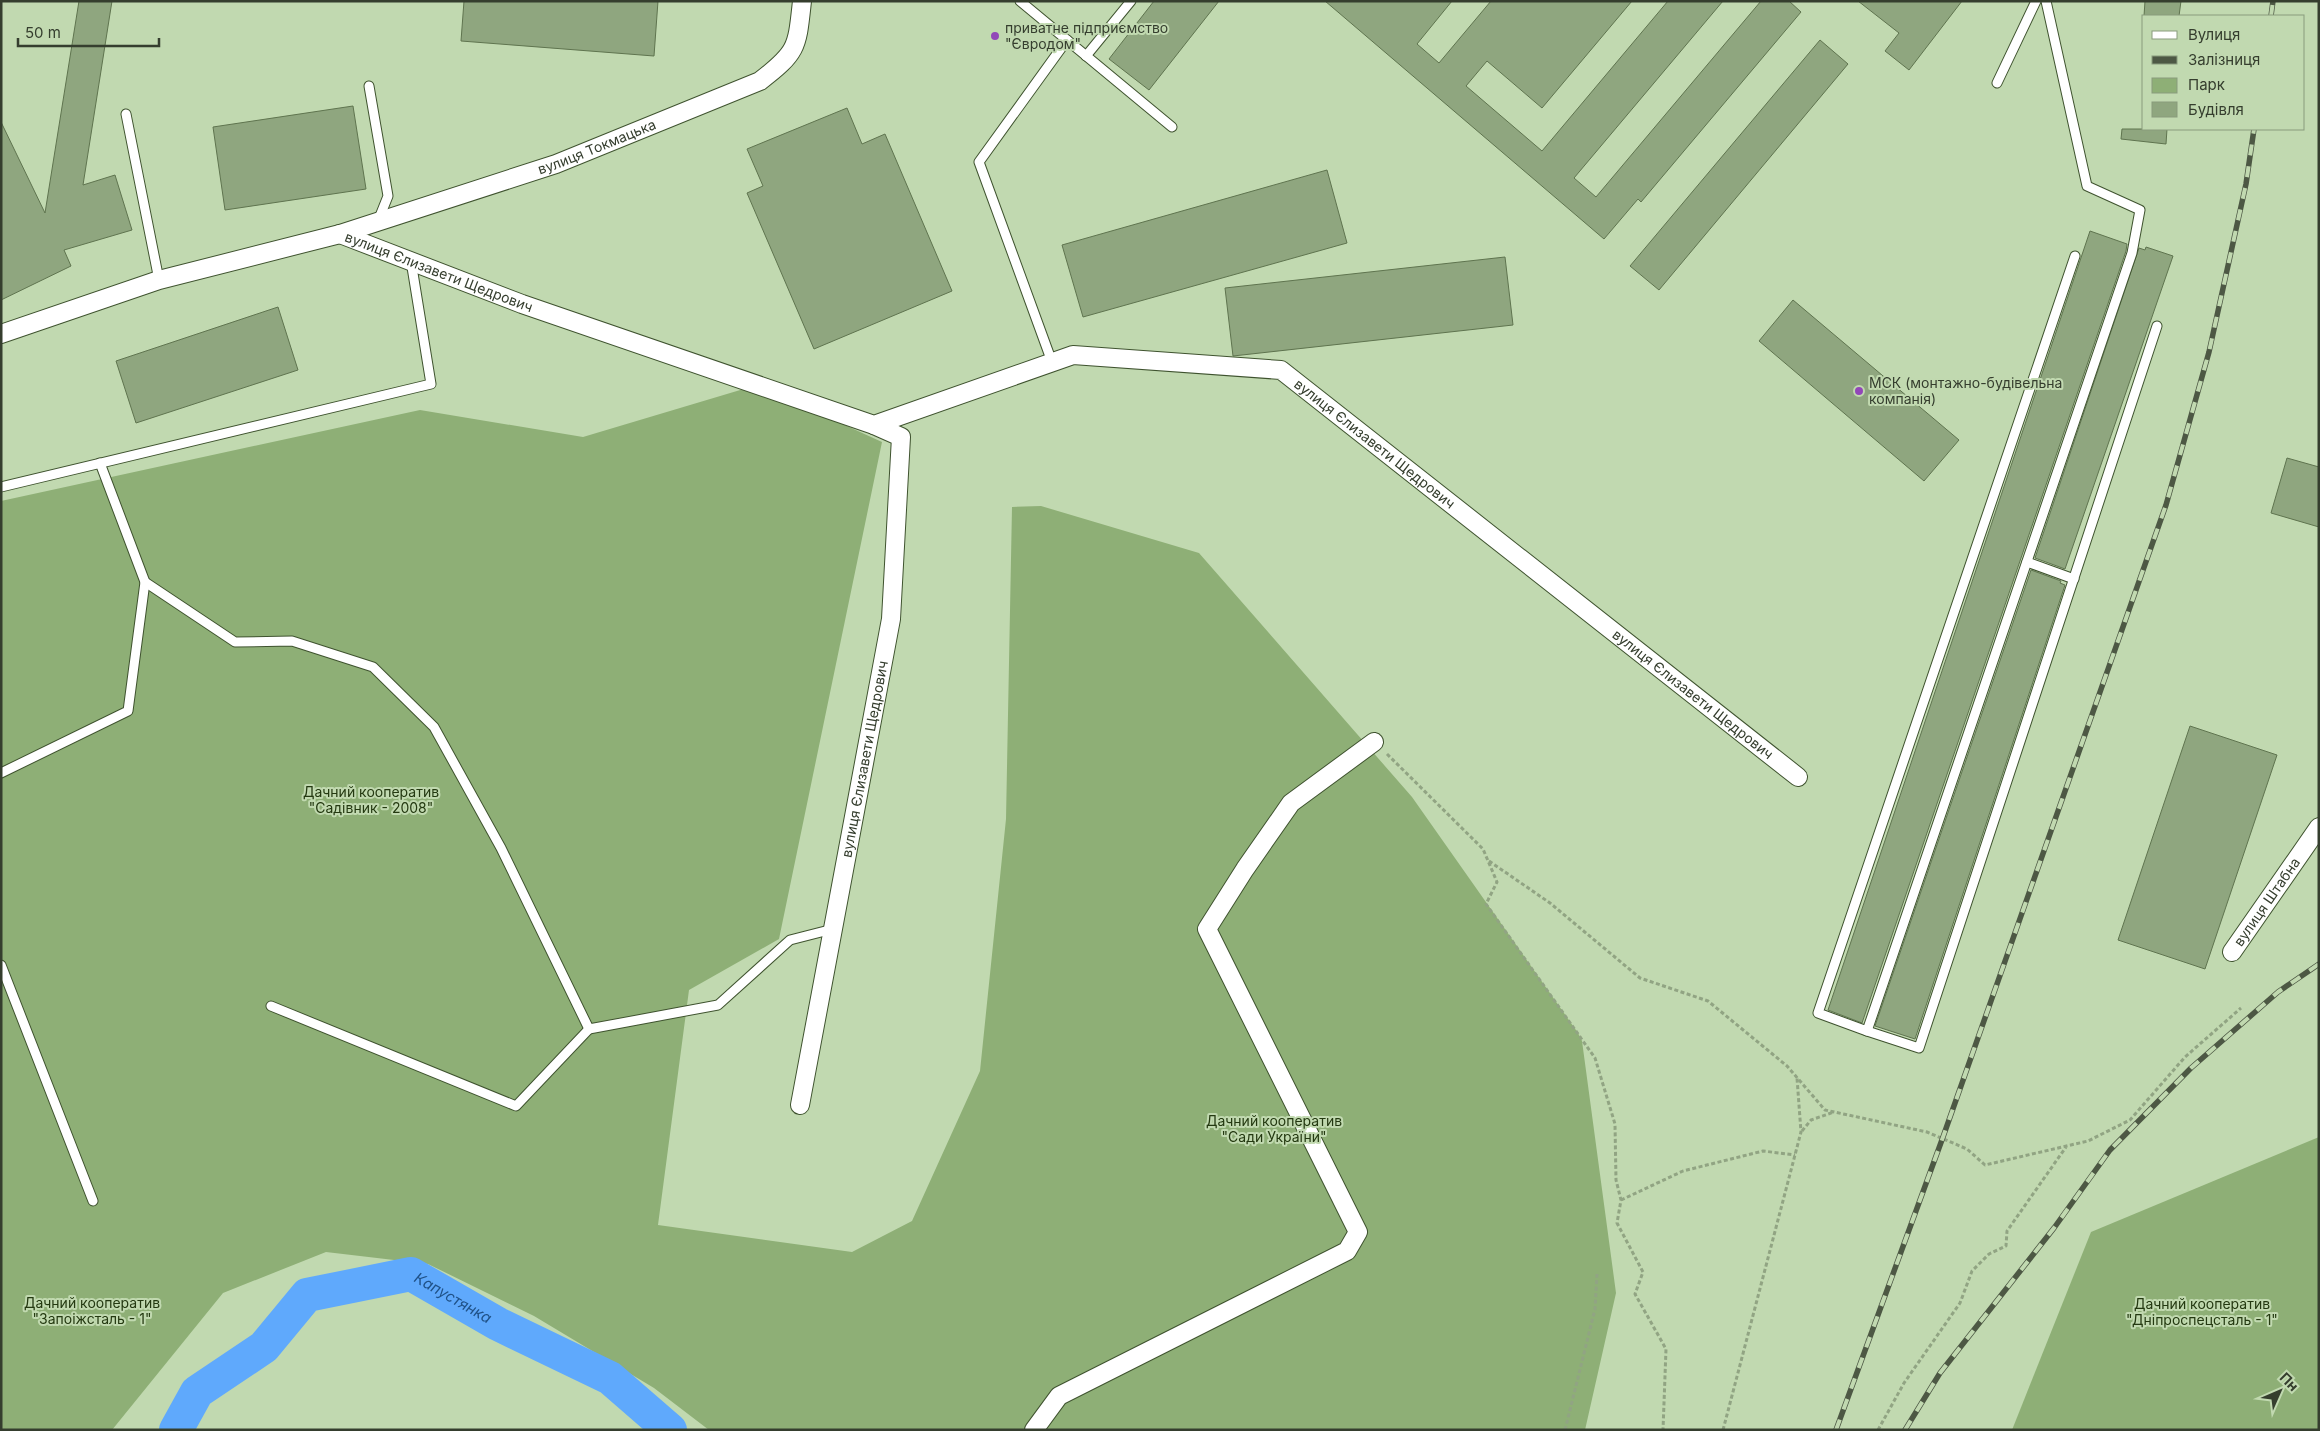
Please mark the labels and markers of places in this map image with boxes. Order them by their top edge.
place label: приватне підприємство "Євродом" [1005,19,1168,52]
marker: приватне підприємство "Євродом" [989,30,1001,42]
place label: МСК (монтажно-будівельна компанія) [1869,374,2062,407]
marker: МСК (монтажно-будівельна компанія) [1853,385,1865,397]

